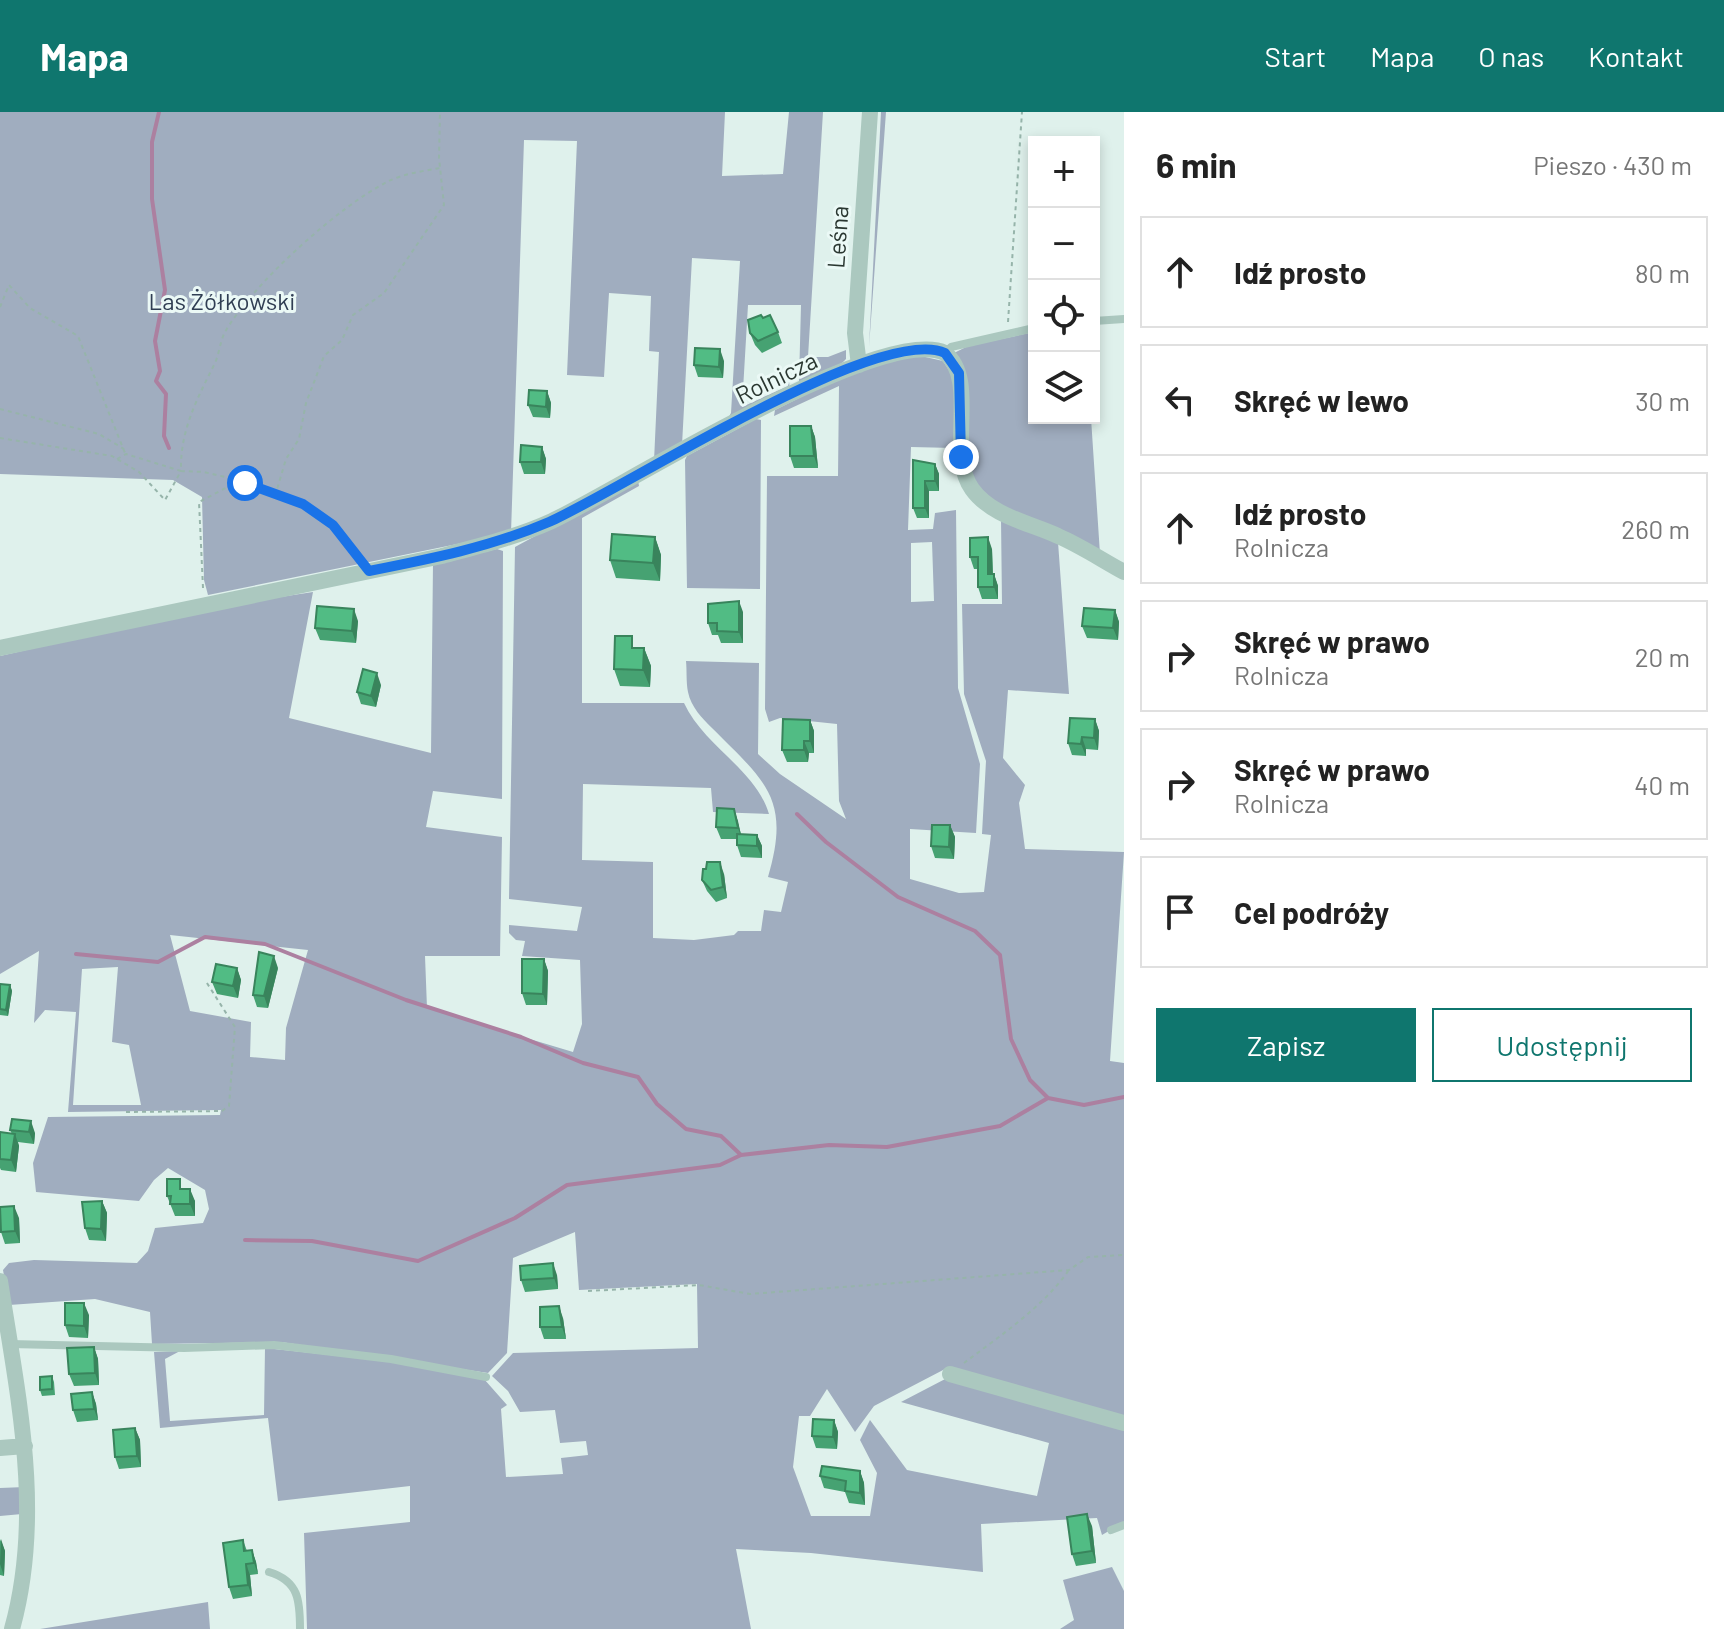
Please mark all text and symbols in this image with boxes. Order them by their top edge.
text: Mapa [40,33,129,79]
text: Start [1265,39,1326,73]
text: Mapa [1370,39,1434,73]
text: O nas [1478,39,1544,73]
text: Kontakt [1588,39,1684,73]
map controls [1028,136,1100,424]
button: + [1028,136,1100,208]
text: 6 min [1156,144,1237,185]
text: Pieszo · 430 m [1533,149,1692,180]
street label: Leśna [820,205,854,269]
button: − [1028,208,1100,280]
icon: ahead [1158,250,1202,294]
text: Idź prosto [1234,254,1366,290]
text: 80 m [1635,257,1690,288]
button: locate [1028,280,1100,352]
park label: Las Żółkowski [149,286,295,315]
street label: Rolnicza [730,345,822,409]
button: layers [1028,352,1100,424]
icon: left [1158,378,1202,422]
text: Skręć w lewo [1234,382,1409,418]
text: 30 m [1635,385,1690,416]
route end [943,439,979,475]
route start [227,465,263,501]
text: Idź prosto [1234,495,1366,531]
icon: ahead [1158,506,1202,550]
text: 260 m [1621,513,1690,544]
text: Rolnicza [1234,531,1329,562]
text: Skręć w prawo [1234,623,1430,659]
icon: right [1158,634,1202,678]
text: 20 m [1635,641,1690,672]
text: Rolnicza [1234,659,1329,690]
text: Skręć w prawo [1234,751,1430,787]
icon: right [1158,762,1202,806]
text: 40 m [1634,769,1690,800]
text: Rolnicza [1234,787,1329,818]
icon: arrive [1158,890,1202,934]
text: Cel podróży [1234,894,1389,930]
button: Zapisz [1156,1008,1416,1082]
button: Udostępnij [1432,1008,1692,1082]

